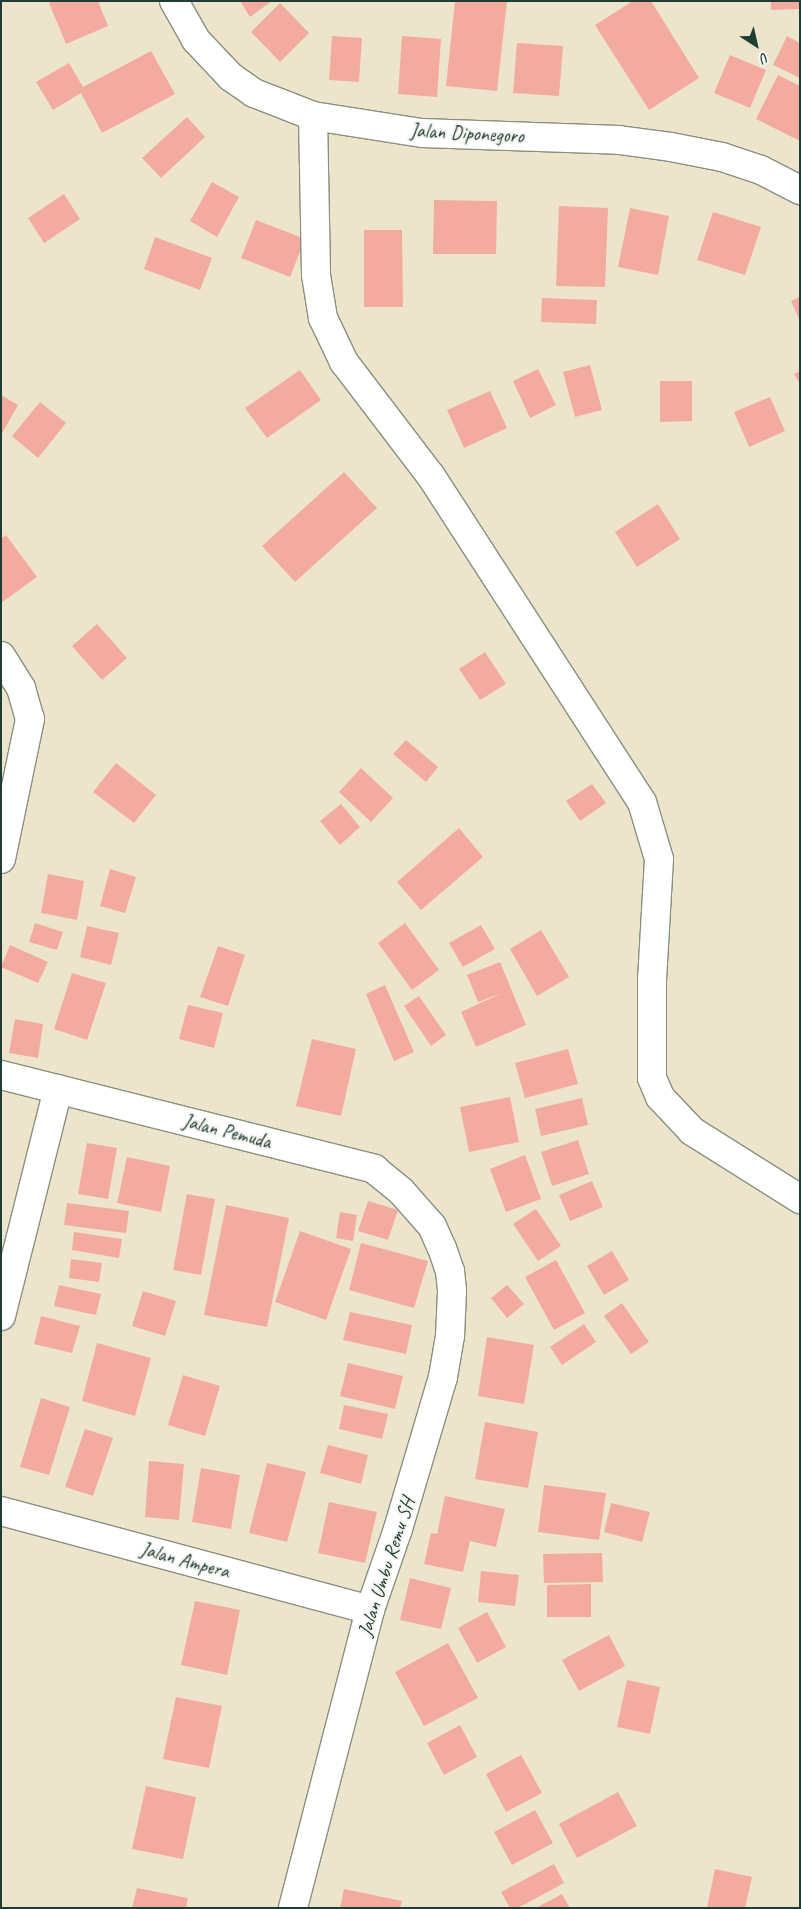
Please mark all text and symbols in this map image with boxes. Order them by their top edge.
north arrow [731,20,781,70]
text: U [757,49,773,67]
street label: Jalan Diponegoro [409,118,525,148]
street label: Jalan Pemuda [180,1108,274,1154]
street label: Jalan Umbu Remu SH [352,1495,420,1639]
street label: Jalan Ampera [138,1537,232,1583]

